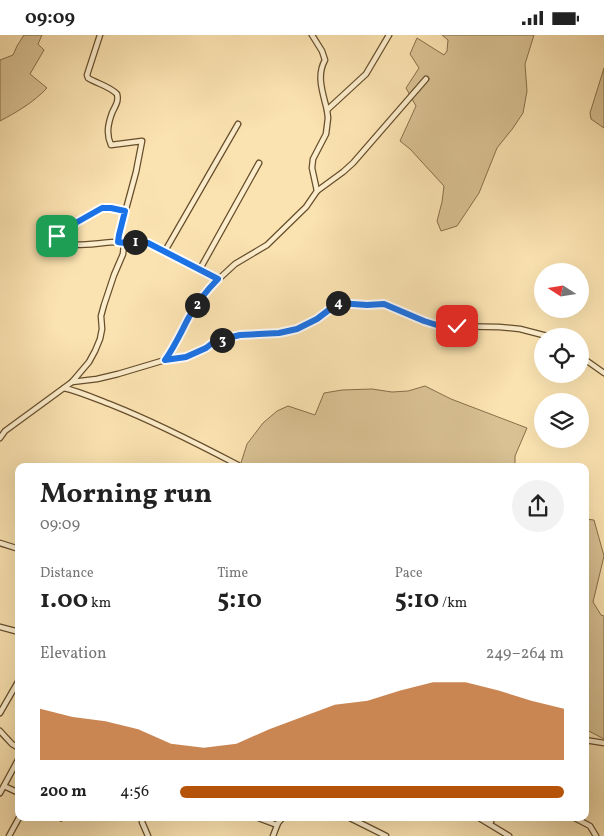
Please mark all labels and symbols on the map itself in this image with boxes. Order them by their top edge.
pin [36,215,78,257]
pin: 1 [122,229,148,255]
north arrow [534,263,589,317]
pin: 4 [326,291,350,315]
pin: 2 [184,293,210,317]
pin [436,305,478,347]
pin: 3 [210,327,234,353]

